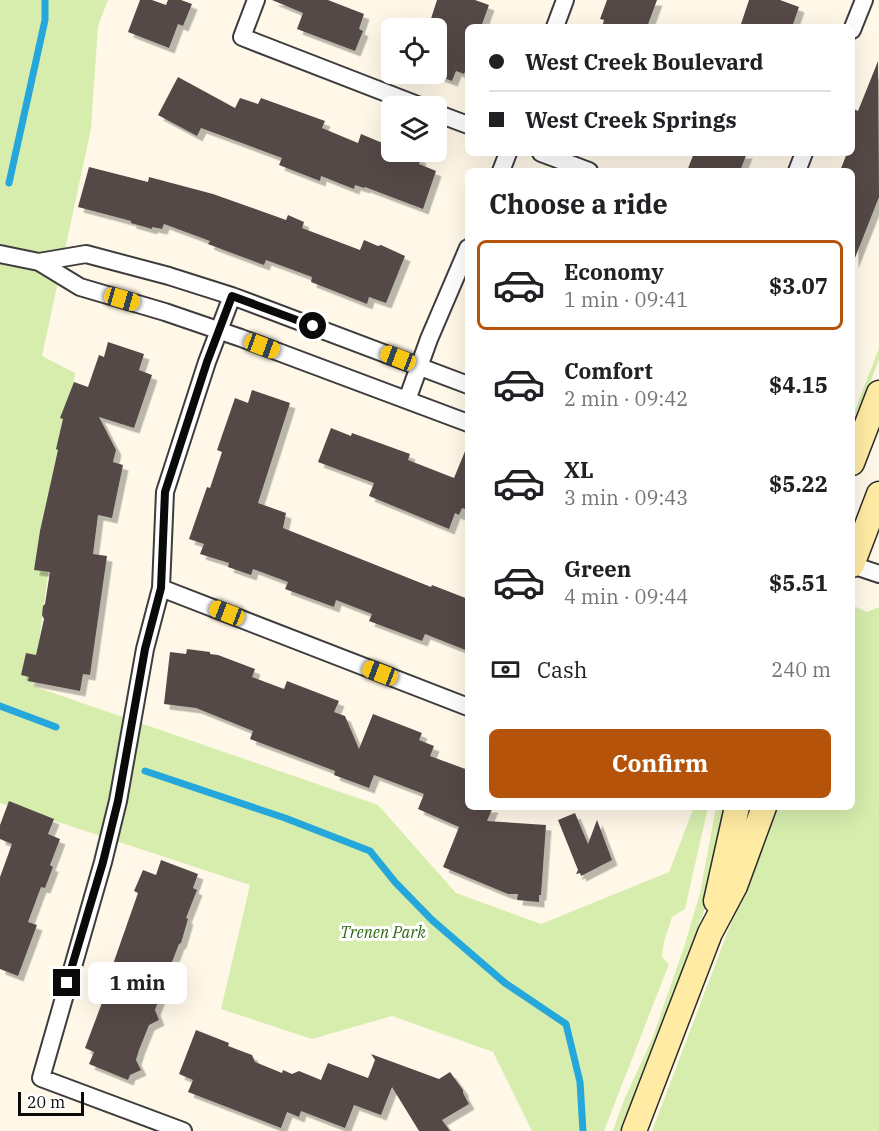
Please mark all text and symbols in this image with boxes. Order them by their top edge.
map controls [381,18,447,162]
button: locate [381,18,447,84]
text: West Creek Boulevard [525,47,763,76]
button: layers [381,96,447,162]
text: West Creek Springs [525,105,737,134]
text: Choose a ride [489,186,668,221]
text: Economy [564,257,664,286]
icon: car [492,258,546,312]
text: $3.07 [769,271,828,300]
car [102,285,142,313]
text: 1 min · 09:41 [564,286,688,313]
route start [299,312,326,339]
car [242,331,282,361]
car [378,343,418,373]
text: Comfort [564,356,653,385]
icon: car [492,357,546,411]
text: $4.15 [769,370,828,399]
text: 2 min · 09:42 [564,385,688,412]
text: XL [564,455,594,484]
icon: car [492,456,546,510]
text: $5.22 [769,469,828,498]
text: 3 min · 09:43 [564,484,688,511]
text: Green [564,554,631,583]
icon: car [492,555,546,609]
text: $5.51 [769,568,828,597]
text: 4 min · 09:44 [564,583,688,610]
car [207,598,247,628]
icon: cash [489,653,522,686]
text: Cash [537,655,588,684]
text: 240 m [771,656,831,683]
car [360,658,400,688]
button: Confirm [489,729,831,798]
park label: Trenen Park [340,922,426,942]
callout: 1 min [88,962,187,1004]
route end [53,969,80,996]
text: 1 min [110,969,166,996]
scale bar [18,1089,84,1116]
text: 20 m [27,1092,65,1112]

